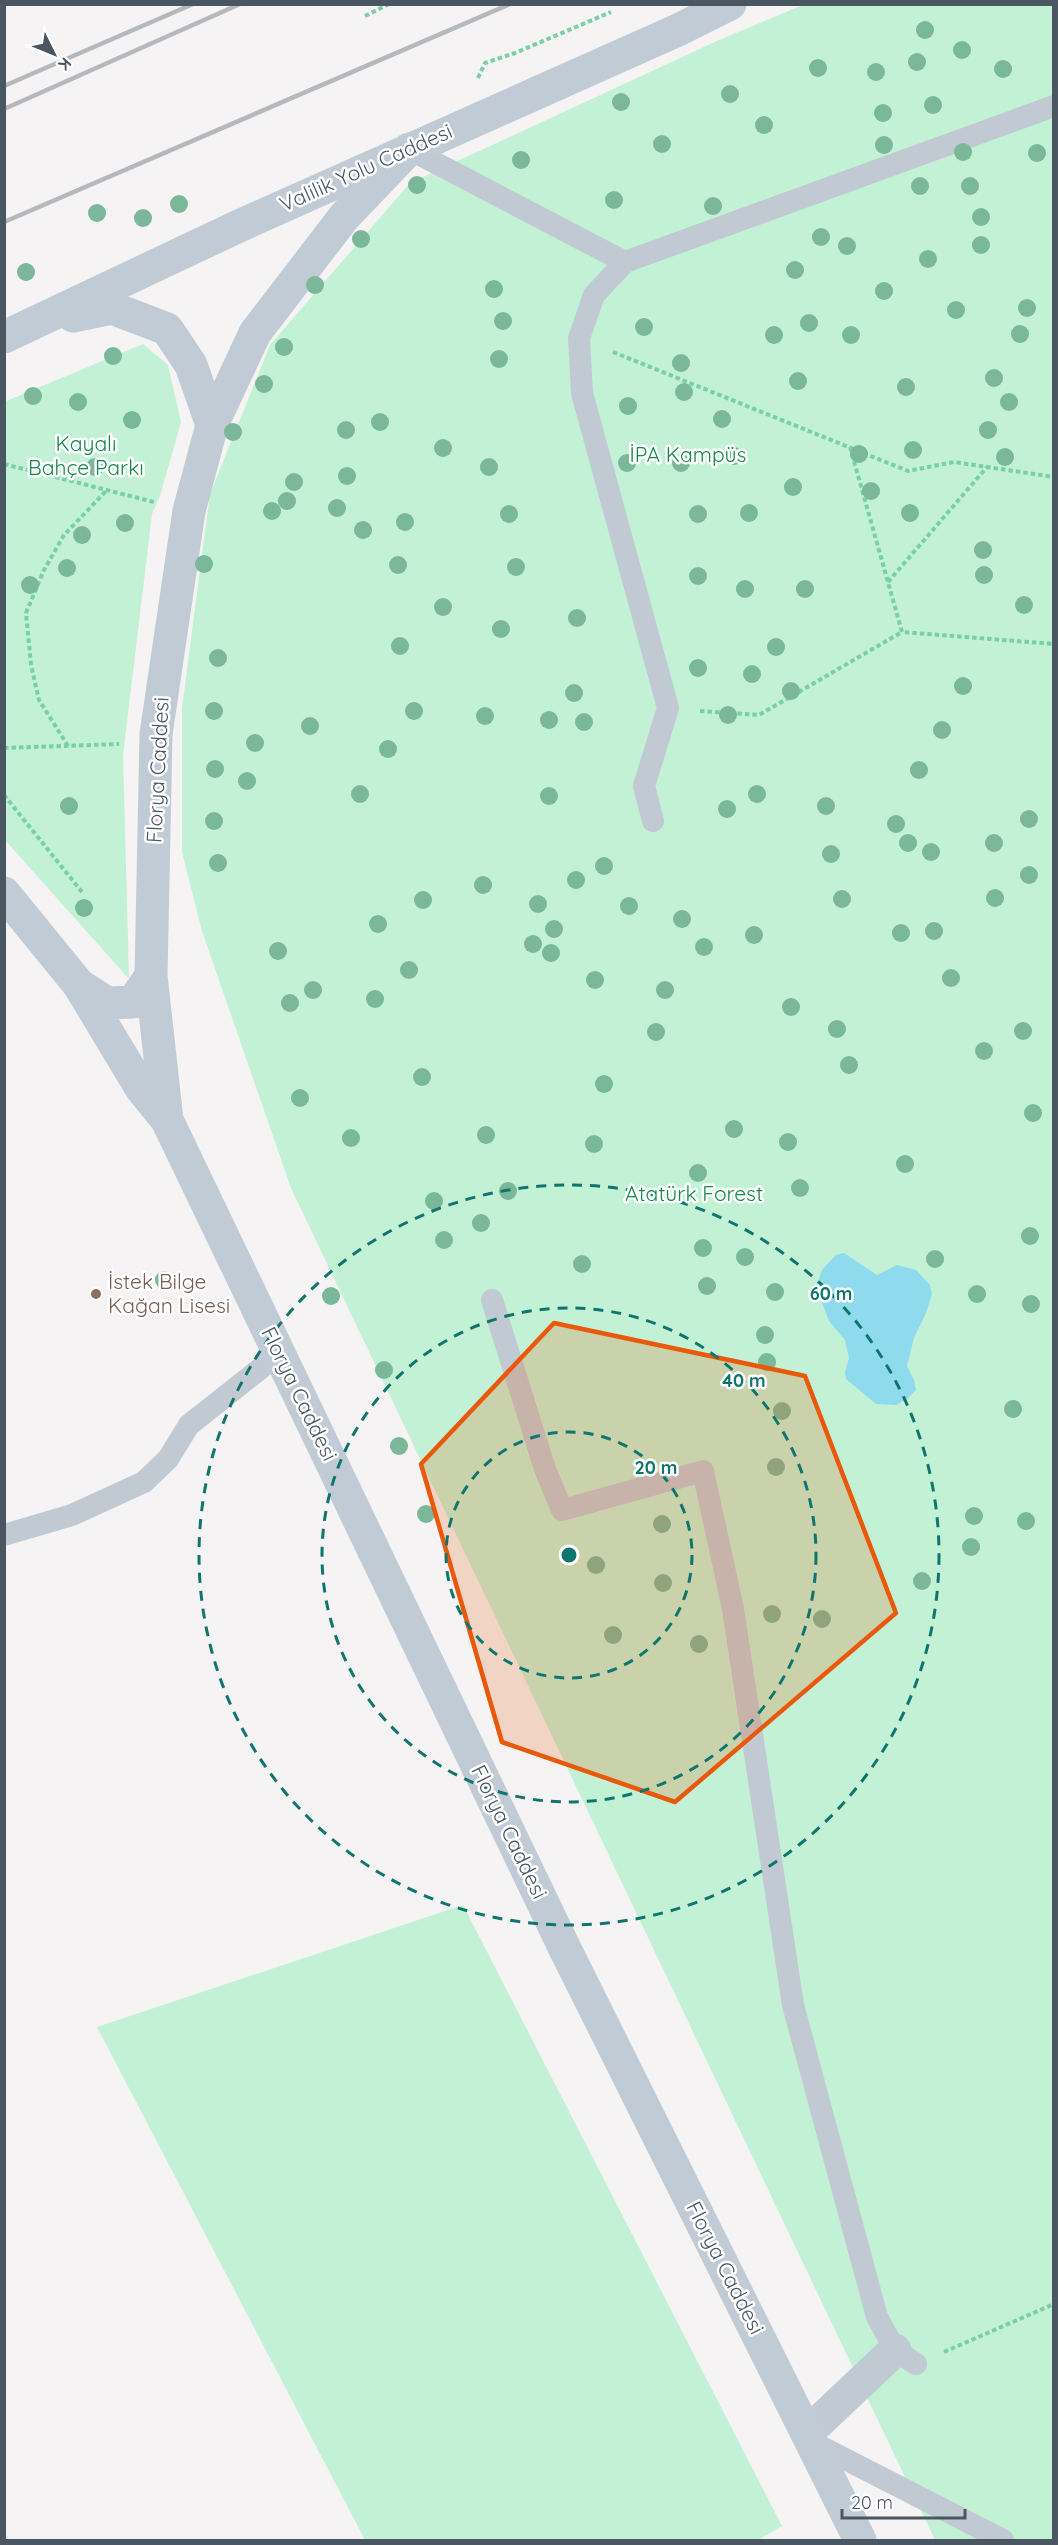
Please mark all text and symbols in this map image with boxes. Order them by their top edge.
north arrow [24,24,84,84]
text: K [54,54,76,75]
street label: Valilik Yolu Caddesi [275,117,456,217]
park label: Kayalı Bahçe Parkı [28,430,144,480]
park label: İPA Kampüs [630,441,746,467]
street label: Florya Caddesi [140,696,174,843]
park label: Atatürk Forest [625,1180,763,1206]
place label: İstek Bilge Kağan Lisesi [108,1268,230,1318]
text: 60 m [810,1282,852,1305]
marker: İstek Bilge Kağan Lisesi [89,1287,103,1301]
street label: Florya Caddesi [256,1322,344,1465]
text: 40 m [722,1369,766,1392]
text: 20 m [635,1456,677,1479]
centre of rings [559,1545,579,1565]
street label: Florya Caddesi [466,1760,554,1903]
street label: Florya Caddesi [681,2197,771,2338]
scale bar [842,2482,965,2520]
text: 20 m [851,2491,893,2514]

